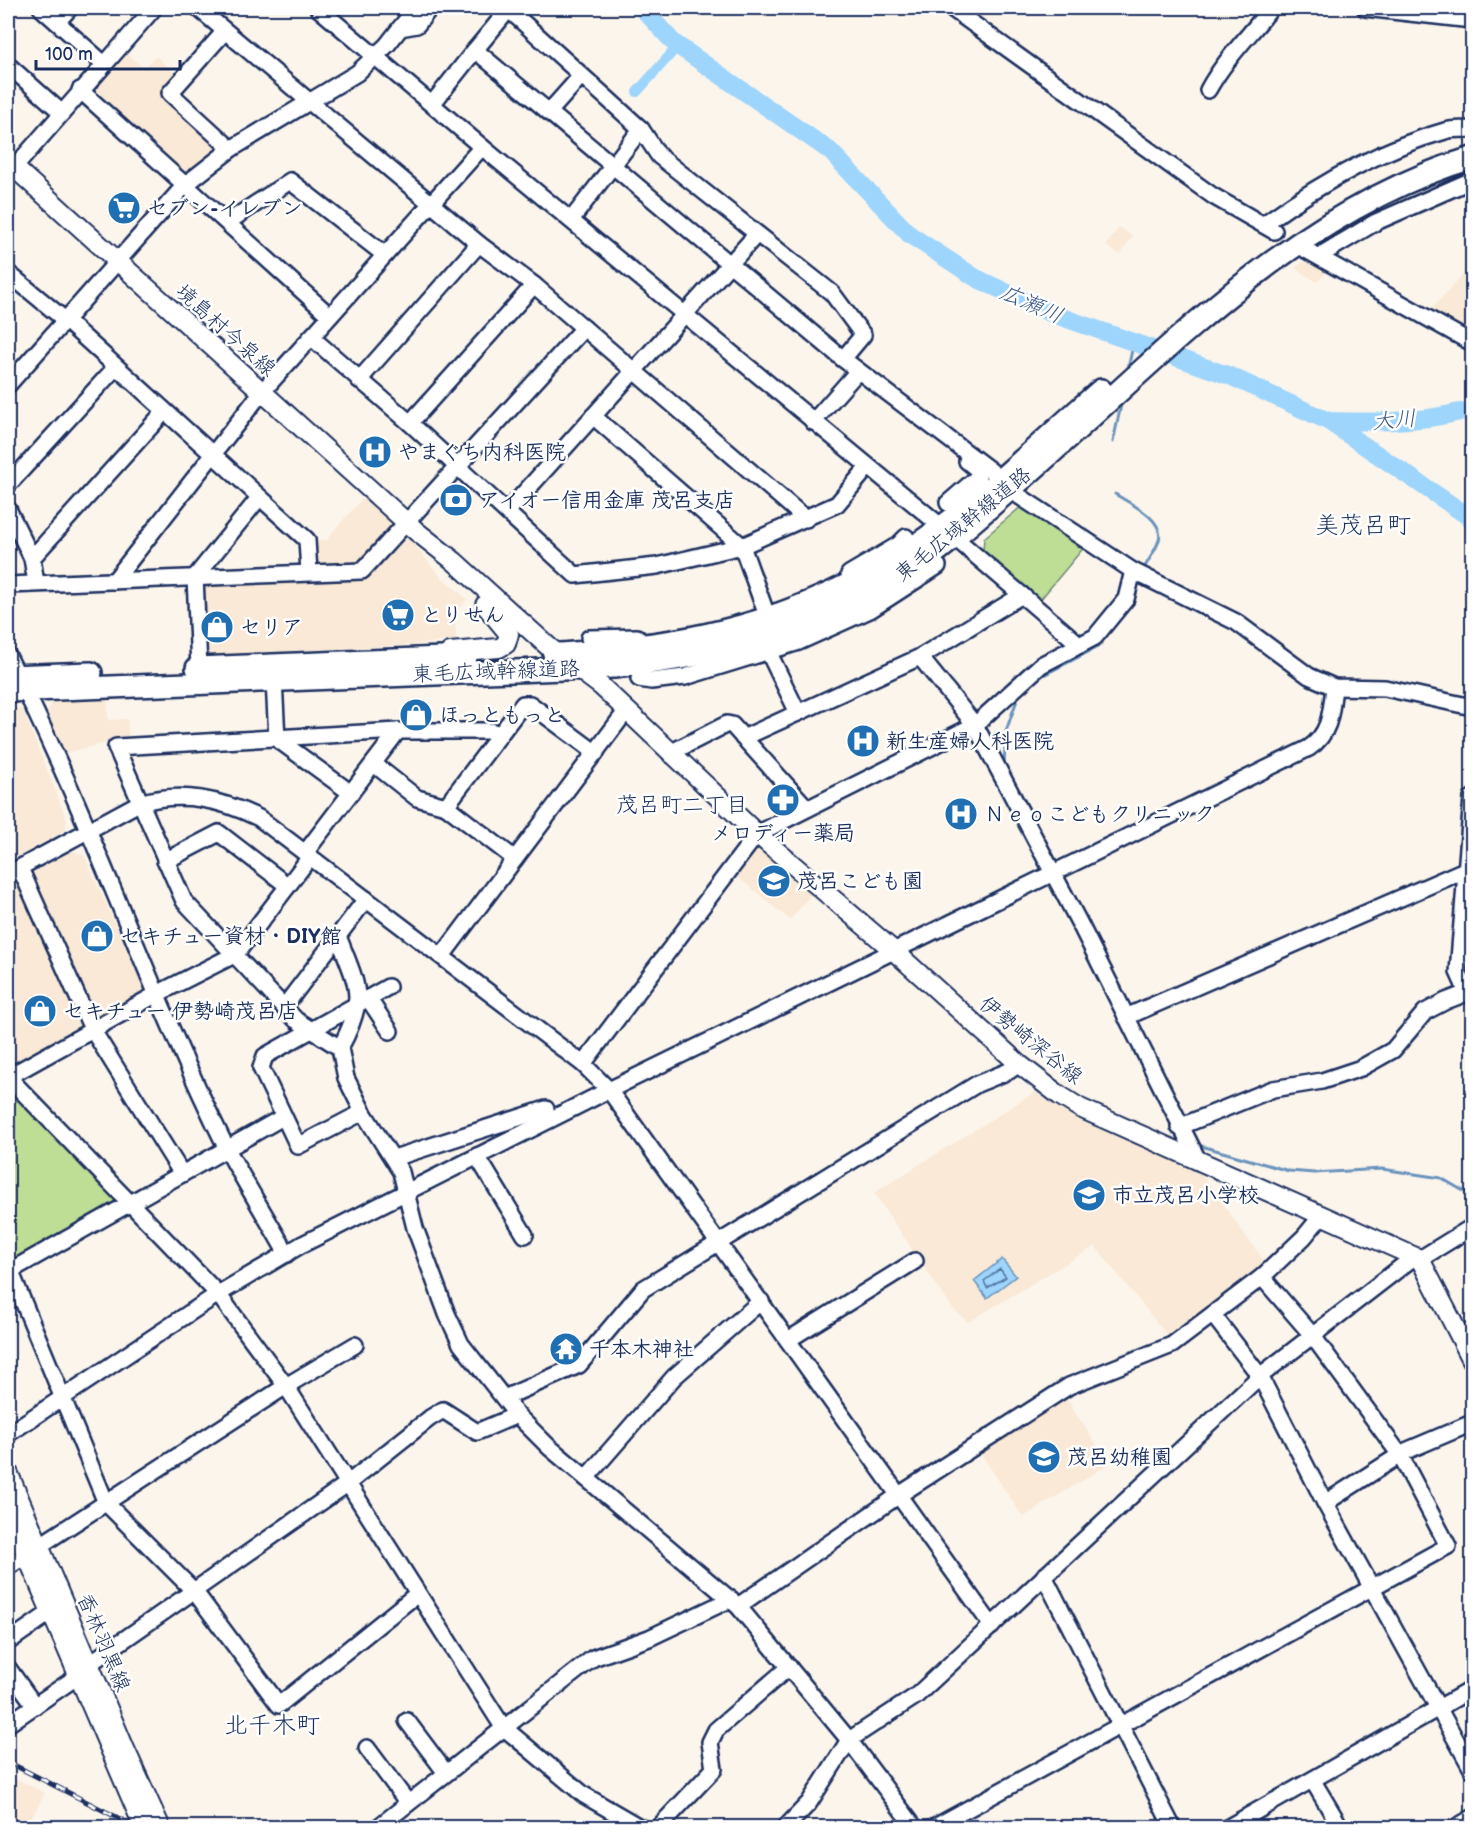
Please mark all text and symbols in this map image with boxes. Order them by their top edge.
scale bar [36,33,180,71]
text: 100 m [45,44,93,65]
supermarket icon: セブン-イレブン [106,190,142,226]
place label: セブン-イレブン [147,196,303,221]
street label: 境島村今泉線 [170,279,281,382]
water label: 広瀬川 [996,279,1067,330]
water label: 大川 [1371,405,1417,436]
hospital icon: やまぐち内科医院 [357,434,393,470]
place label: やまぐち内科医院 [398,440,566,465]
street label: 東毛広域幹線道路 [890,462,1036,587]
bank icon: アイオー信用金庫 茂呂支店 [438,482,474,518]
place label: アイオー信用金庫 茂呂支店 [479,488,735,513]
district label: 美茂呂町 [1315,511,1411,540]
supermarket icon: とりせん [380,597,416,633]
place label: とりせん [421,603,505,628]
shop icon: セリア [199,609,235,645]
place label: セリア [240,615,303,640]
street label: 東毛広域幹線道路 [412,656,580,687]
shop icon: ほっともっと [398,697,434,733]
place label: ほっともっと [439,703,565,728]
hospital icon: 新生産婦人科医院 [845,723,881,759]
place label: 新生産婦人科医院 [886,729,1054,754]
pharmacy icon: メロディー薬局 [765,782,801,818]
district label: 茂呂町二丁目 [616,792,748,819]
hospital icon: Ｎｅｏこどもクリニック [943,796,979,832]
place label: Ｎｅｏこどもクリニック [984,802,1215,827]
place label: メロディー薬局 [711,821,855,846]
school or university icon: 茂呂こども園 [756,863,792,899]
place label: 茂呂こども園 [797,869,923,894]
shop icon: セキチュー資材・DIY館 [79,918,115,954]
place label: セキチュー資材・DIY館 [120,924,341,949]
street label: 伊勢崎深谷線 [974,991,1088,1090]
shop icon: セキチュー 伊勢崎茂呂店 [22,993,58,1029]
place label: セキチュー 伊勢崎茂呂店 [63,999,298,1024]
school or university icon: 市立茂呂小学校 [1071,1177,1107,1213]
place label: 市立茂呂小学校 [1112,1183,1259,1208]
temple icon: 千本木神社 [548,1331,584,1367]
place label: 千本木神社 [589,1337,694,1362]
school or university icon: 茂呂幼稚園 [1026,1439,1062,1475]
place label: 茂呂幼稚園 [1067,1445,1172,1470]
street label: 香林羽黒線 [72,1589,136,1695]
district label: 北千木町 [224,1711,320,1740]

